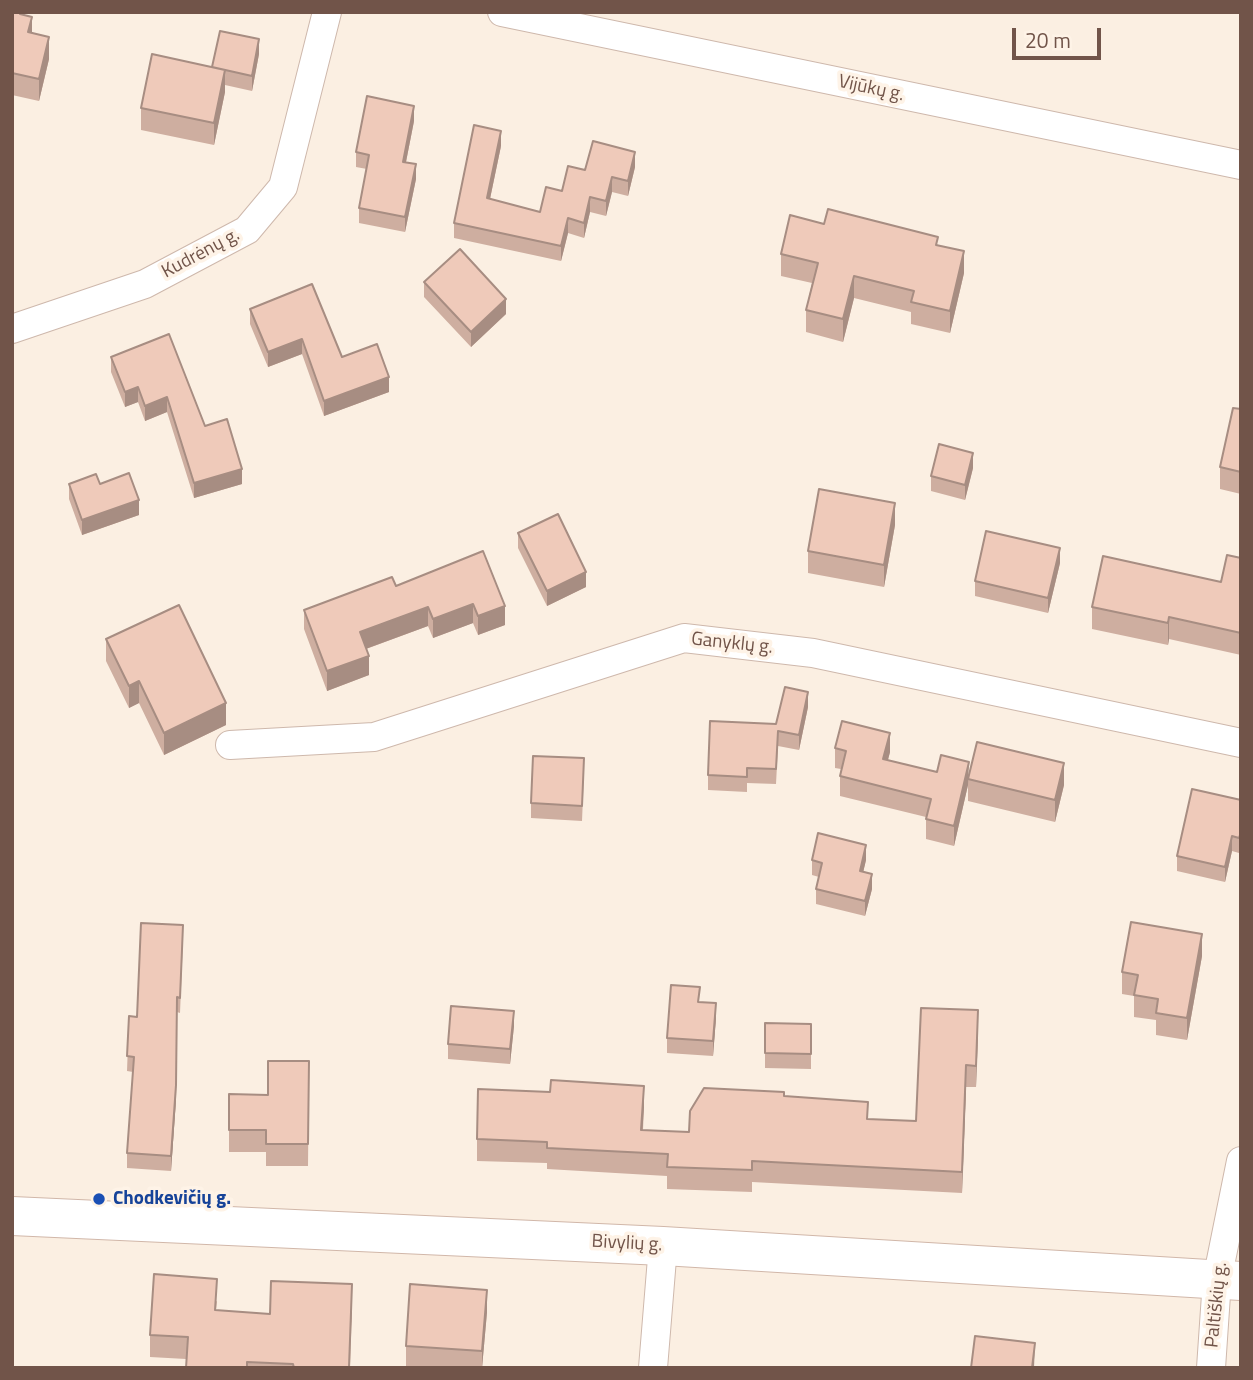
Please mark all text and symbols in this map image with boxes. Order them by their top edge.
scale bar [1015,14,1104,58]
text: 20 m [1025,24,1071,56]
street label: Vijūkų g. [836,71,906,107]
street label: Kudrėnų g. [158,224,244,284]
street label: Ganyklų g. [690,628,774,660]
place label: Chodkevičių g. [113,1188,231,1210]
marker: Chodkevičių g. [91,1191,107,1207]
street label: Bivylių g. [591,1231,663,1257]
street label: Paltiškių g. [1201,1261,1233,1349]

